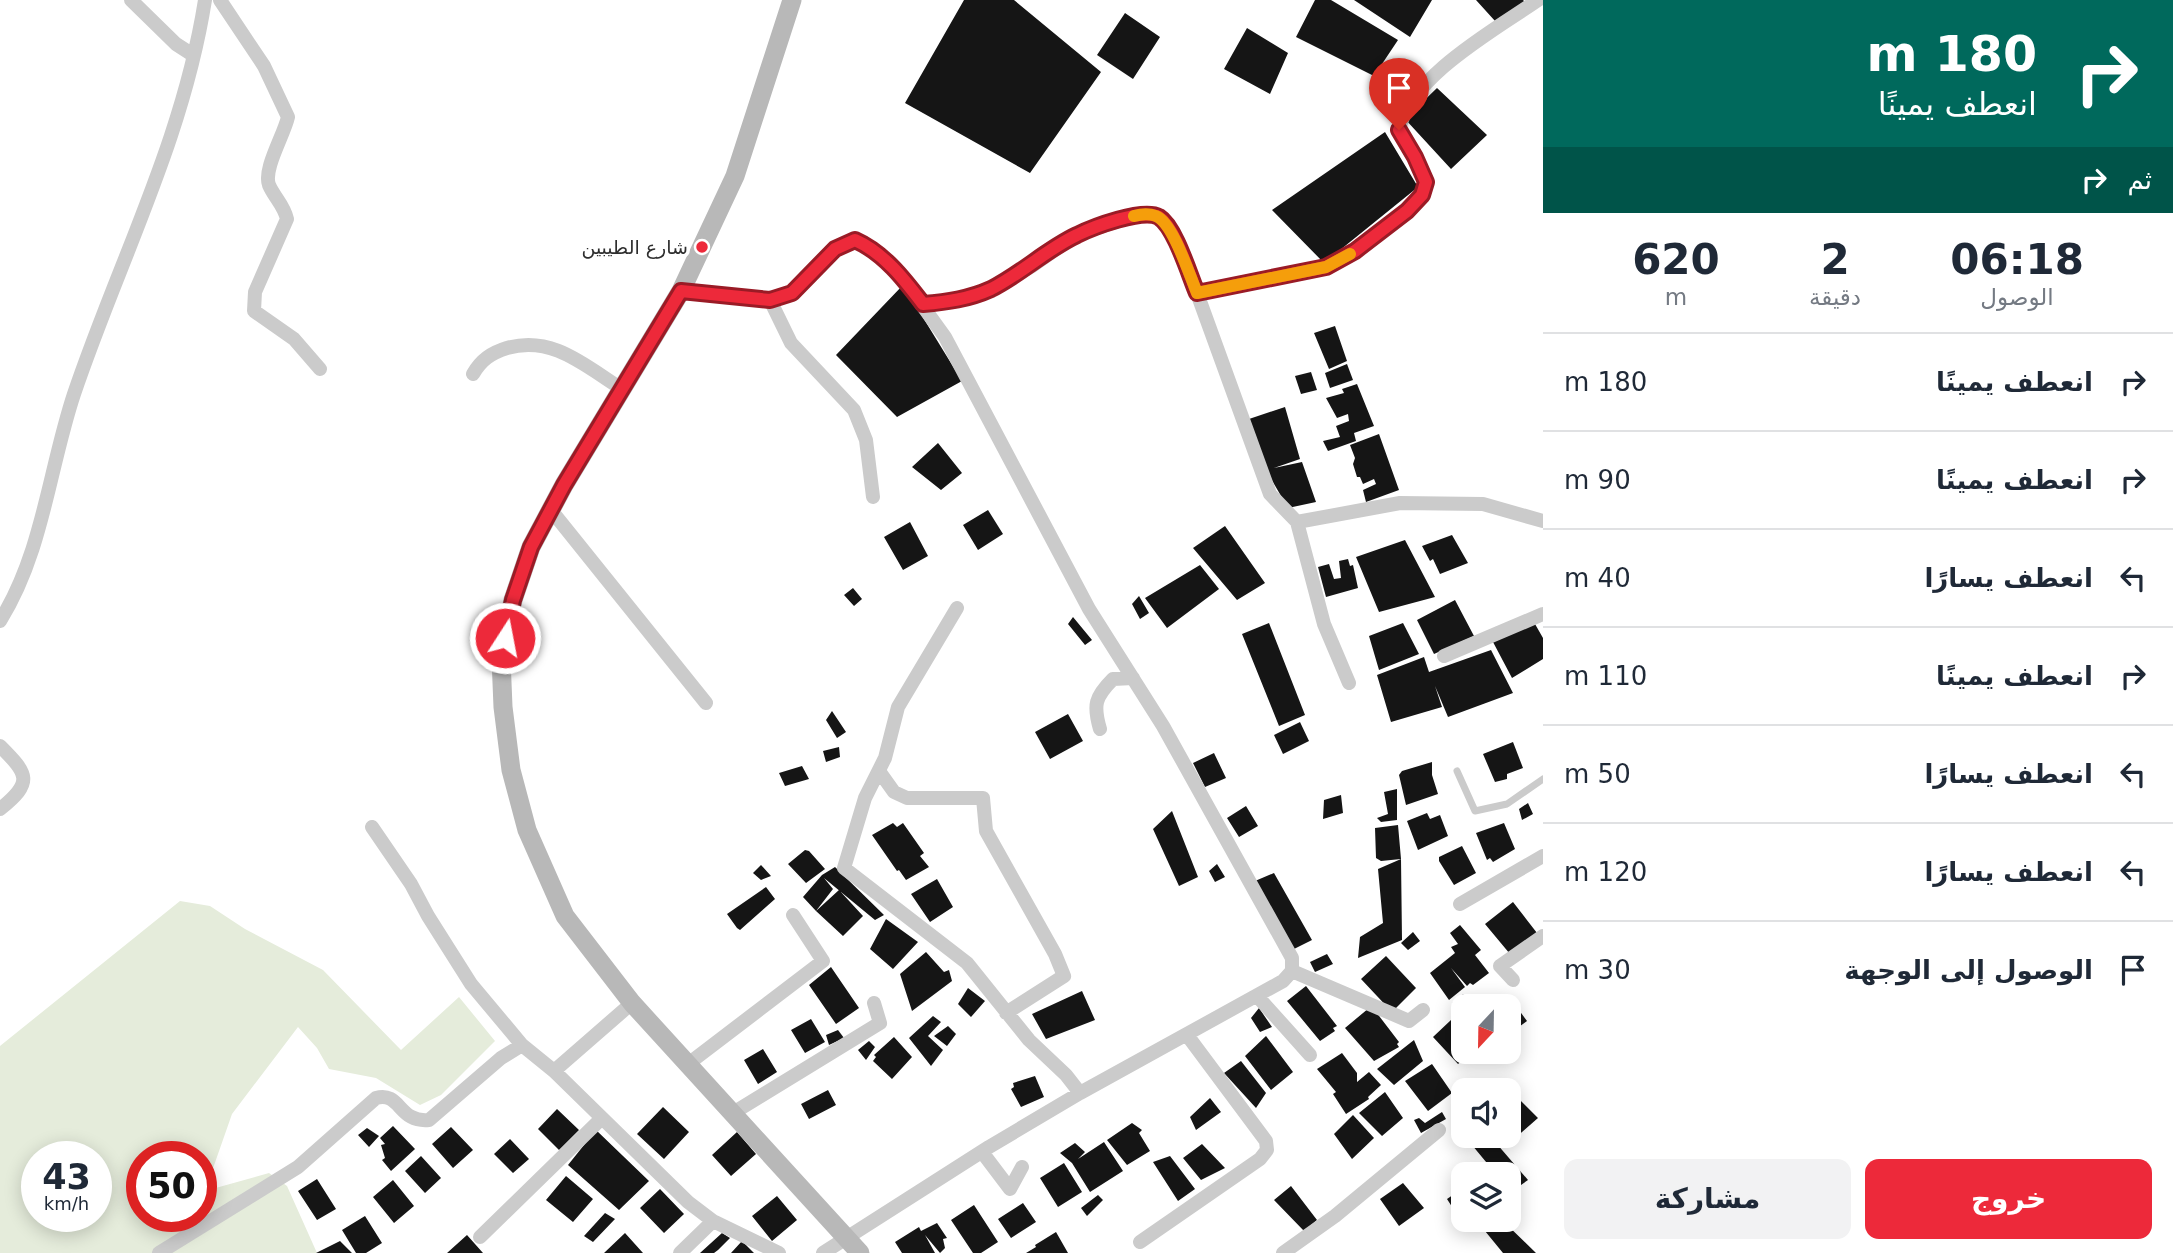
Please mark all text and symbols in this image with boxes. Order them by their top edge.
text: 180 m [1867,26,2037,83]
icon: right [2061,28,2152,119]
pin [1369,58,1429,130]
icon: arrive [1380,69,1418,107]
text: انعطف يمينًا [1878,85,2037,123]
icon: right [2075,161,2113,199]
text: ثم [2127,165,2152,195]
text: 620 [1632,235,1720,284]
text: 2 [1820,235,1850,284]
text: 06:18 [1950,235,2084,284]
place label: شارع الطيبين [581,236,688,259]
marker: شارع الطيبين [694,239,710,255]
text: m [1665,284,1687,310]
text: دقيقة [1809,284,1861,310]
text: الوصول [1980,284,2054,310]
icon: right [2114,363,2152,401]
text: 180 m [1564,367,1647,397]
text: انعطف يمينًا [1936,367,2093,397]
icon: right [2114,461,2152,499]
text: 90 m [1564,465,1631,495]
text: انعطف يمينًا [1936,465,2093,495]
icon: left [2114,559,2152,597]
text: 40 m [1564,563,1631,593]
text: انعطف يسارًا [1924,563,2093,593]
position arrow [468,601,542,675]
icon: right [2114,657,2152,695]
text: 110 m [1564,661,1647,691]
text: انعطف يمينًا [1936,661,2093,691]
icon: left [2114,755,2152,793]
text: 50 m [1564,759,1631,789]
text: انعطف يسارًا [1924,759,2093,789]
icon: left [2114,853,2152,891]
text: 120 m [1564,857,1647,887]
text: انعطف يسارًا [1924,857,2093,887]
icon: arrive [2114,951,2152,989]
text: 30 m [1564,955,1631,985]
text: الوصول إلى الوجهة [1844,955,2093,985]
north arrow [1451,994,1521,1064]
map controls [1451,994,1521,1232]
button: sound [1451,1078,1521,1148]
speed limit sign: 50 [126,1141,217,1232]
text: 43 [42,1157,91,1197]
button: مشاركة [1564,1159,1851,1239]
button: خروج [1865,1159,2152,1239]
button: layers [1451,1162,1521,1232]
text: km/h [44,1193,89,1214]

